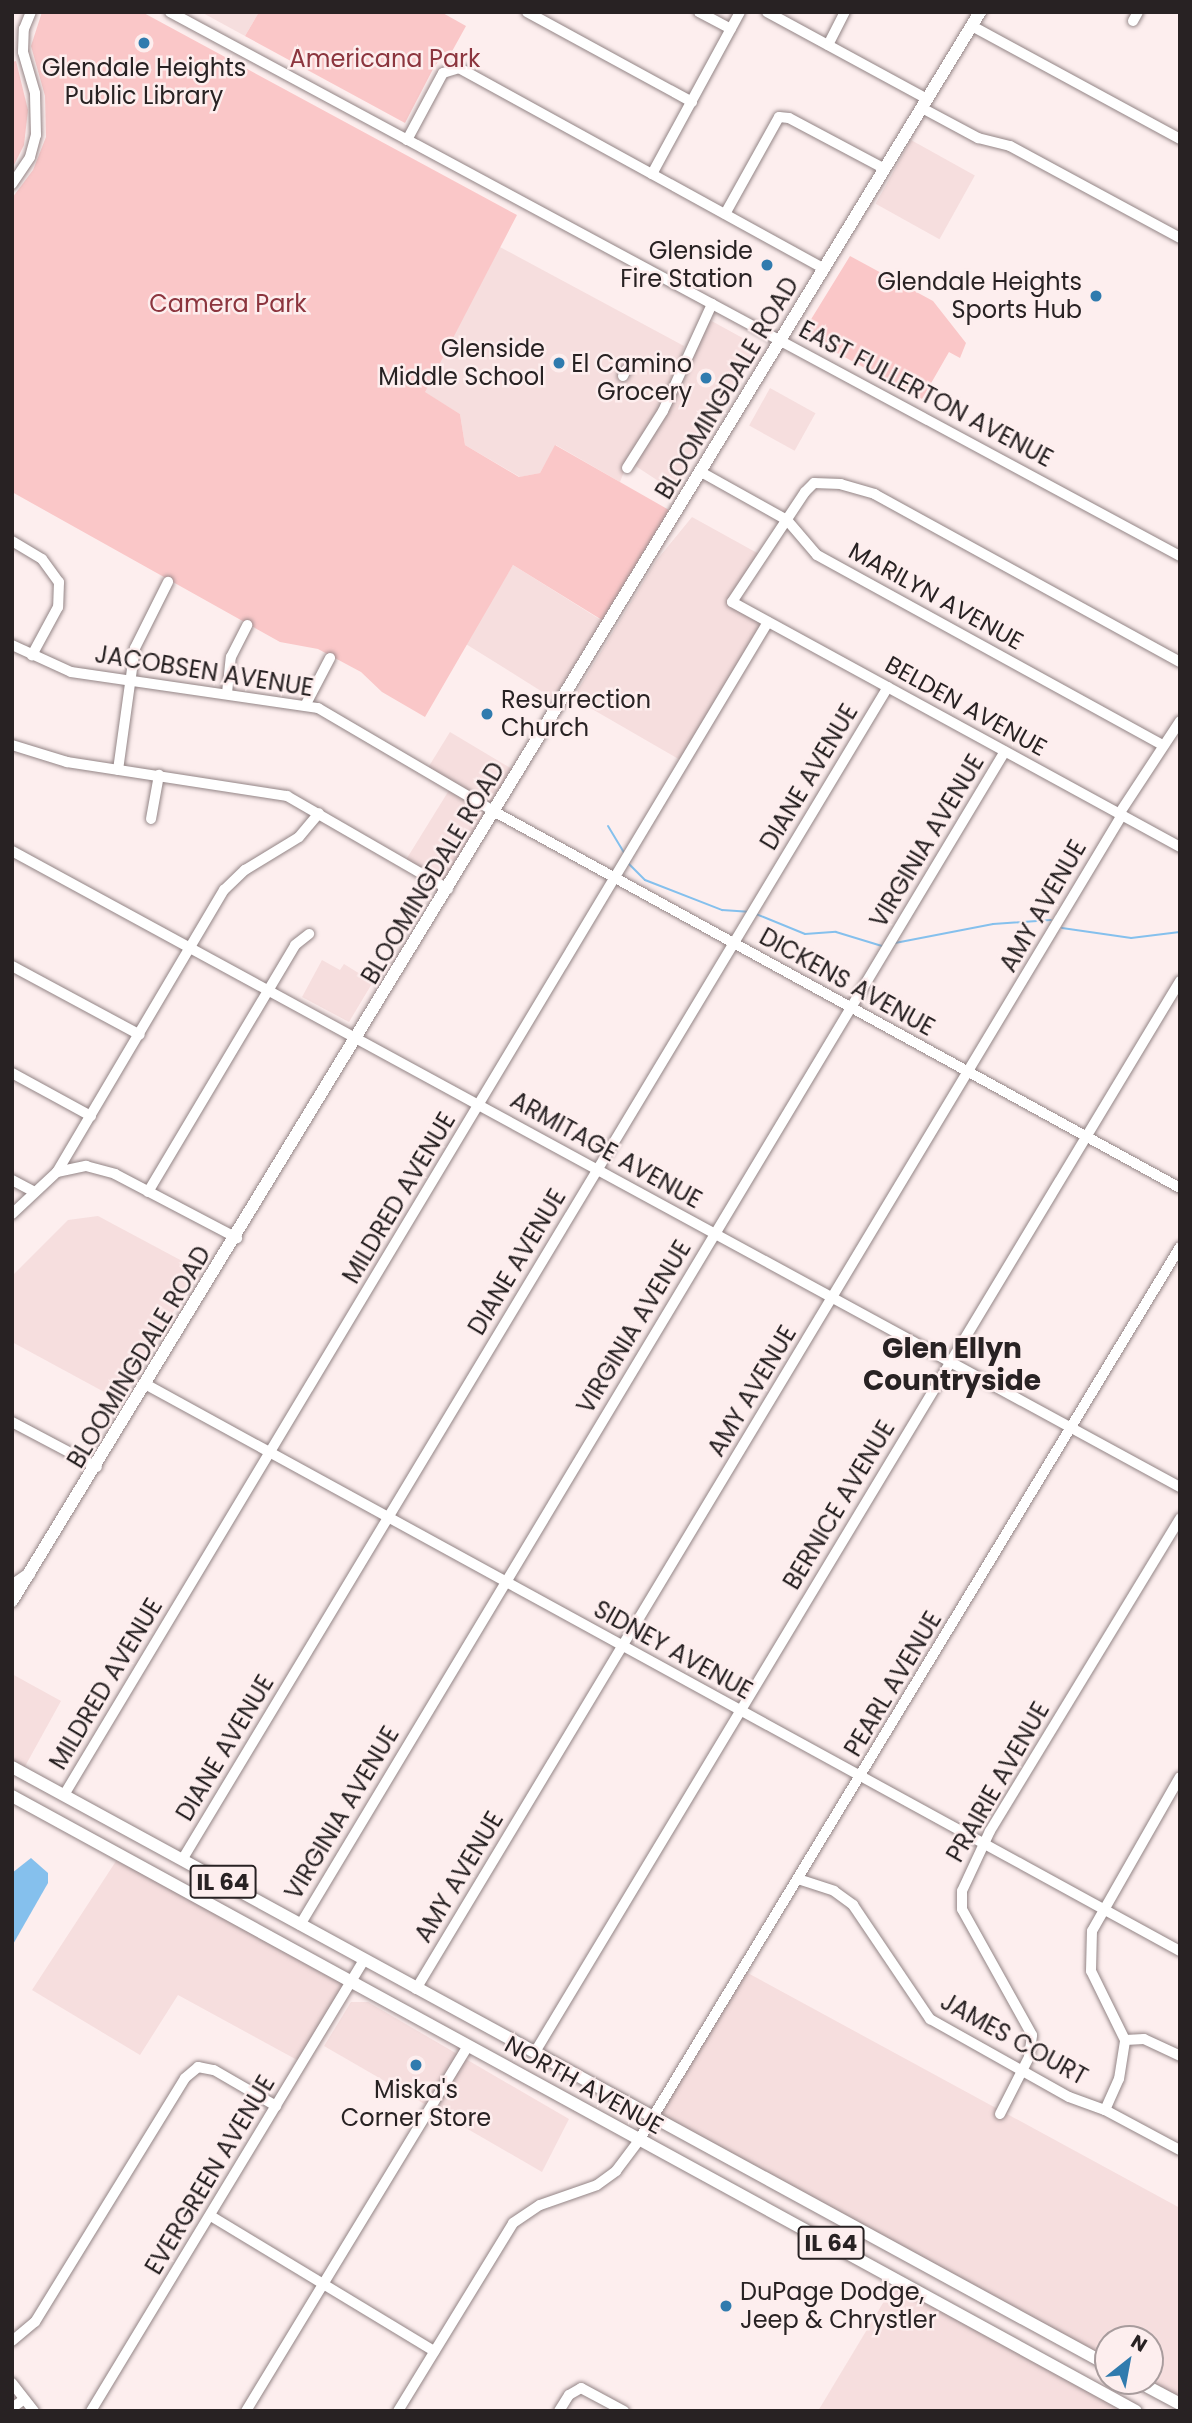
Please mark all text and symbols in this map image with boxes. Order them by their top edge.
marker: Glendale Heights Public Library [136,35,152,51]
park label: Americana Park [290,45,480,73]
place label: Glendale Heights Public Library [42,54,246,110]
place label: Glenside Fire Station [620,237,753,293]
marker: Glenside Fire Station [759,257,775,273]
place label: Glendale Heights Sports Hub [877,268,1082,324]
street label: BLOOMINGDALE ROAD [649,272,805,504]
marker: Glendale Heights Sports Hub [1088,288,1104,304]
park label: Camera Park [149,290,307,318]
street label: EAST FULLERTON AVENUE [794,315,1058,473]
place label: Glenside Middle School [378,335,545,391]
place label: El Camino Grocery [571,350,692,406]
marker: Glenside Middle School [551,355,567,371]
marker: El Camino Grocery [698,370,714,386]
street label: MARILYN AVENUE [844,536,1028,656]
street label: JACOBSEN AVENUE [93,640,315,702]
street label: BELDEN AVENUE [880,650,1052,762]
place label: Resurrection Church [501,686,651,742]
street label: DIANE AVENUE [754,699,864,855]
marker: Resurrection Church [479,706,495,722]
street label: VIRGINIA AVENUE [864,749,990,933]
street label: BLOOMINGDALE ROAD [355,757,511,989]
street label: AMY AVENUE [994,835,1092,977]
street label: DICKENS AVENUE [755,922,939,1042]
street label: ARMITAGE AVENUE [505,1086,707,1214]
street label: MILDRED AVENUE [337,1107,461,1289]
street label: DIANE AVENUE [462,1184,572,1340]
street label: VIRGINIA AVENUE [571,1235,697,1419]
street label: BLOOMINGDALE ROAD [61,1241,217,1473]
street label: AMY AVENUE [702,1320,802,1462]
district label: Glen Ellyn Countryside [863,1332,1041,1398]
street label: BERNICE AVENUE [777,1415,901,1595]
street label: MILDRED AVENUE [44,1593,168,1775]
street label: SIDNEY AVENUE [589,1595,757,1705]
street label: PEARL AVENUE [838,1606,948,1762]
street label: DIANE AVENUE [170,1670,280,1826]
street label: PRAIRIE AVENUE [941,1697,1055,1867]
street label: VIRGINIA AVENUE [279,1721,405,1905]
street label: AMY AVENUE [409,1806,509,1948]
road number: IL 64 [188,1862,258,1901]
street label: JAMES COURT [936,1987,1092,2091]
street label: NORTH AVENUE [500,2030,668,2140]
marker: Miska's Corner Store [408,2057,424,2073]
street label: EVERGREEN AVENUE [139,2070,281,2280]
place label: Miska's Corner Store [341,2076,491,2132]
road number: IL 64 [796,2224,866,2262]
place label: DuPage Dodge, Jeep & Chrystler [740,2278,937,2334]
marker: DuPage Dodge, Jeep & Chrystler [718,2298,734,2314]
north arrow [1094,2325,1164,2395]
text: N [1126,2328,1152,2359]

